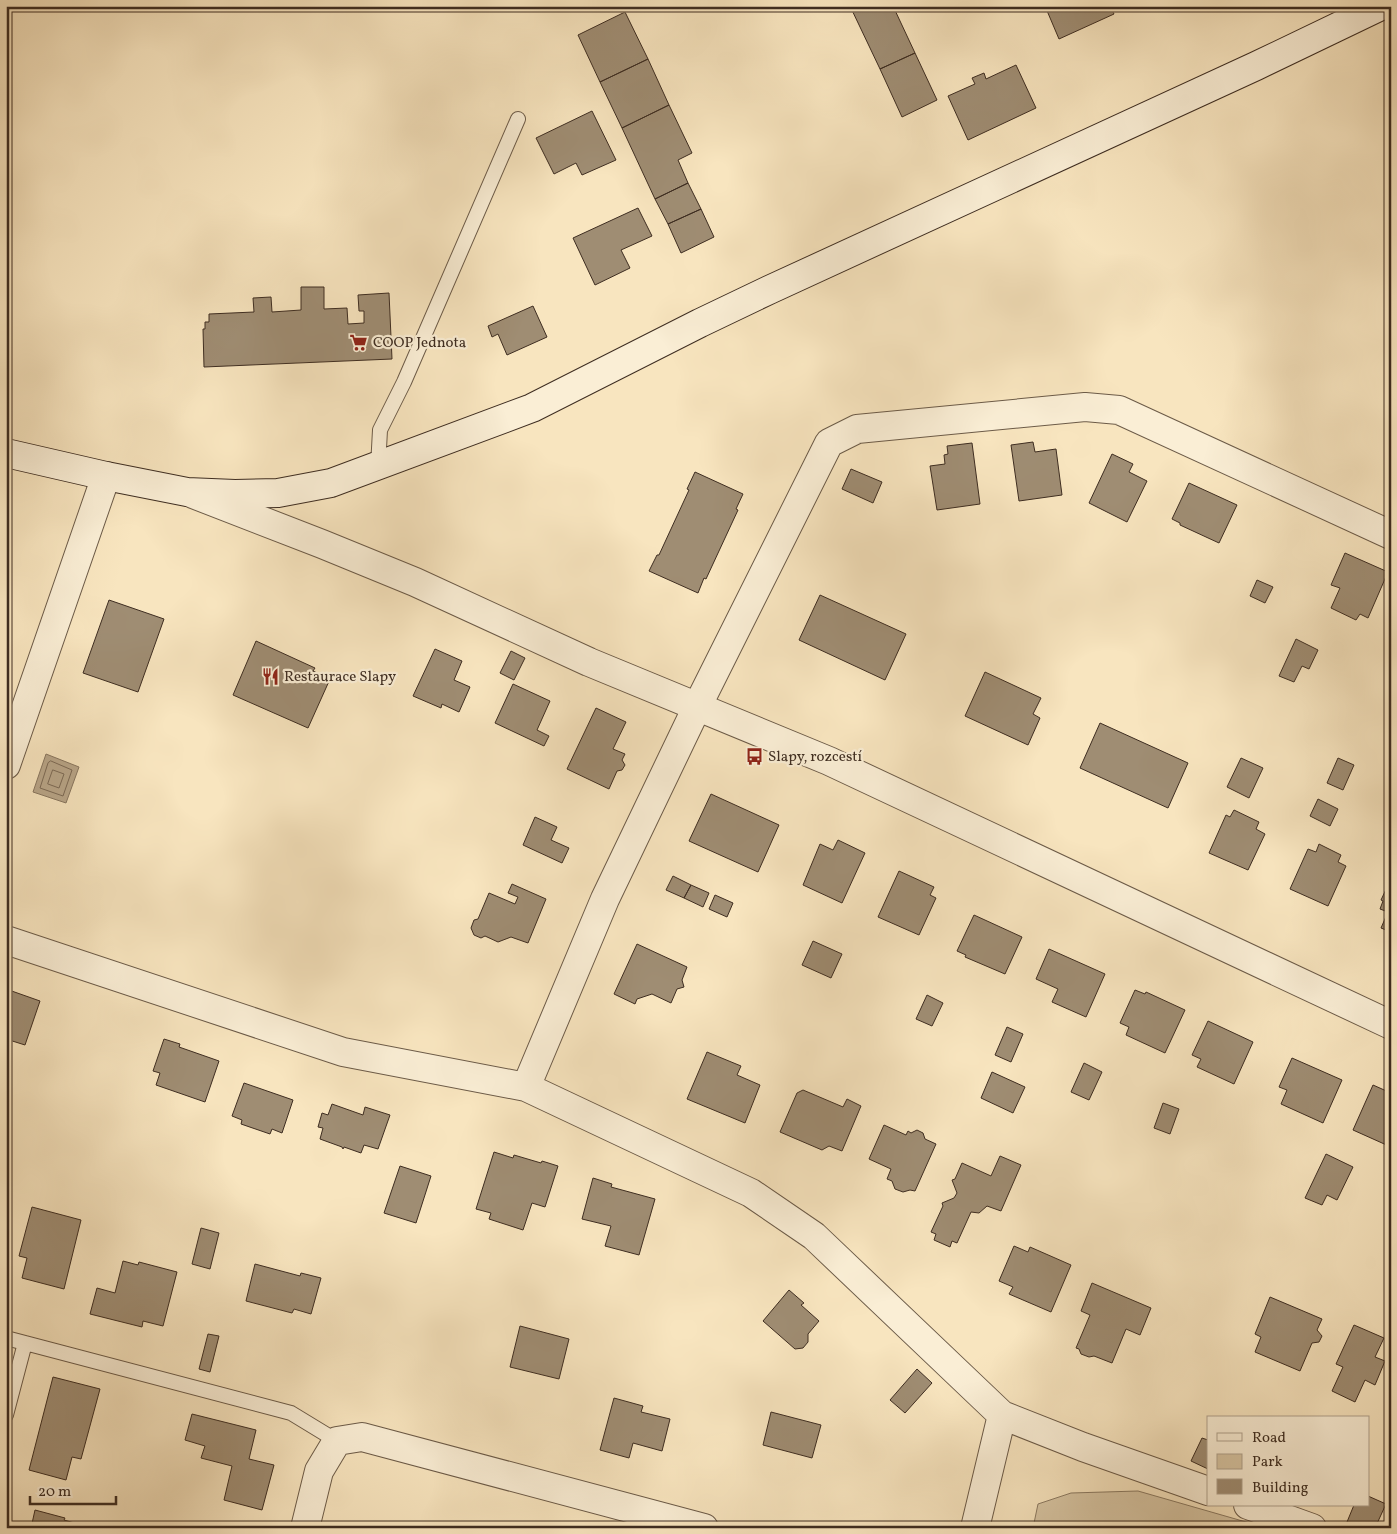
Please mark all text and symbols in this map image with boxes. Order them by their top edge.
supermarket icon: COOP Jednota [349,333,369,353]
place label: COOP Jednota [373,333,466,354]
restaurant icon: Restaurace Slapy [260,667,280,687]
place label: Restaurace Slapy [284,667,396,688]
bus stop icon: Slapy, rozcestí [744,747,764,767]
place label: Slapy, rozcestí [768,747,863,768]
legend [1207,1416,1370,1506]
text: Road [1252,1428,1286,1449]
text: Park [1252,1452,1283,1473]
scale bar [30,1474,116,1506]
text: Building [1252,1478,1309,1499]
text: 20 m [38,1482,71,1503]

